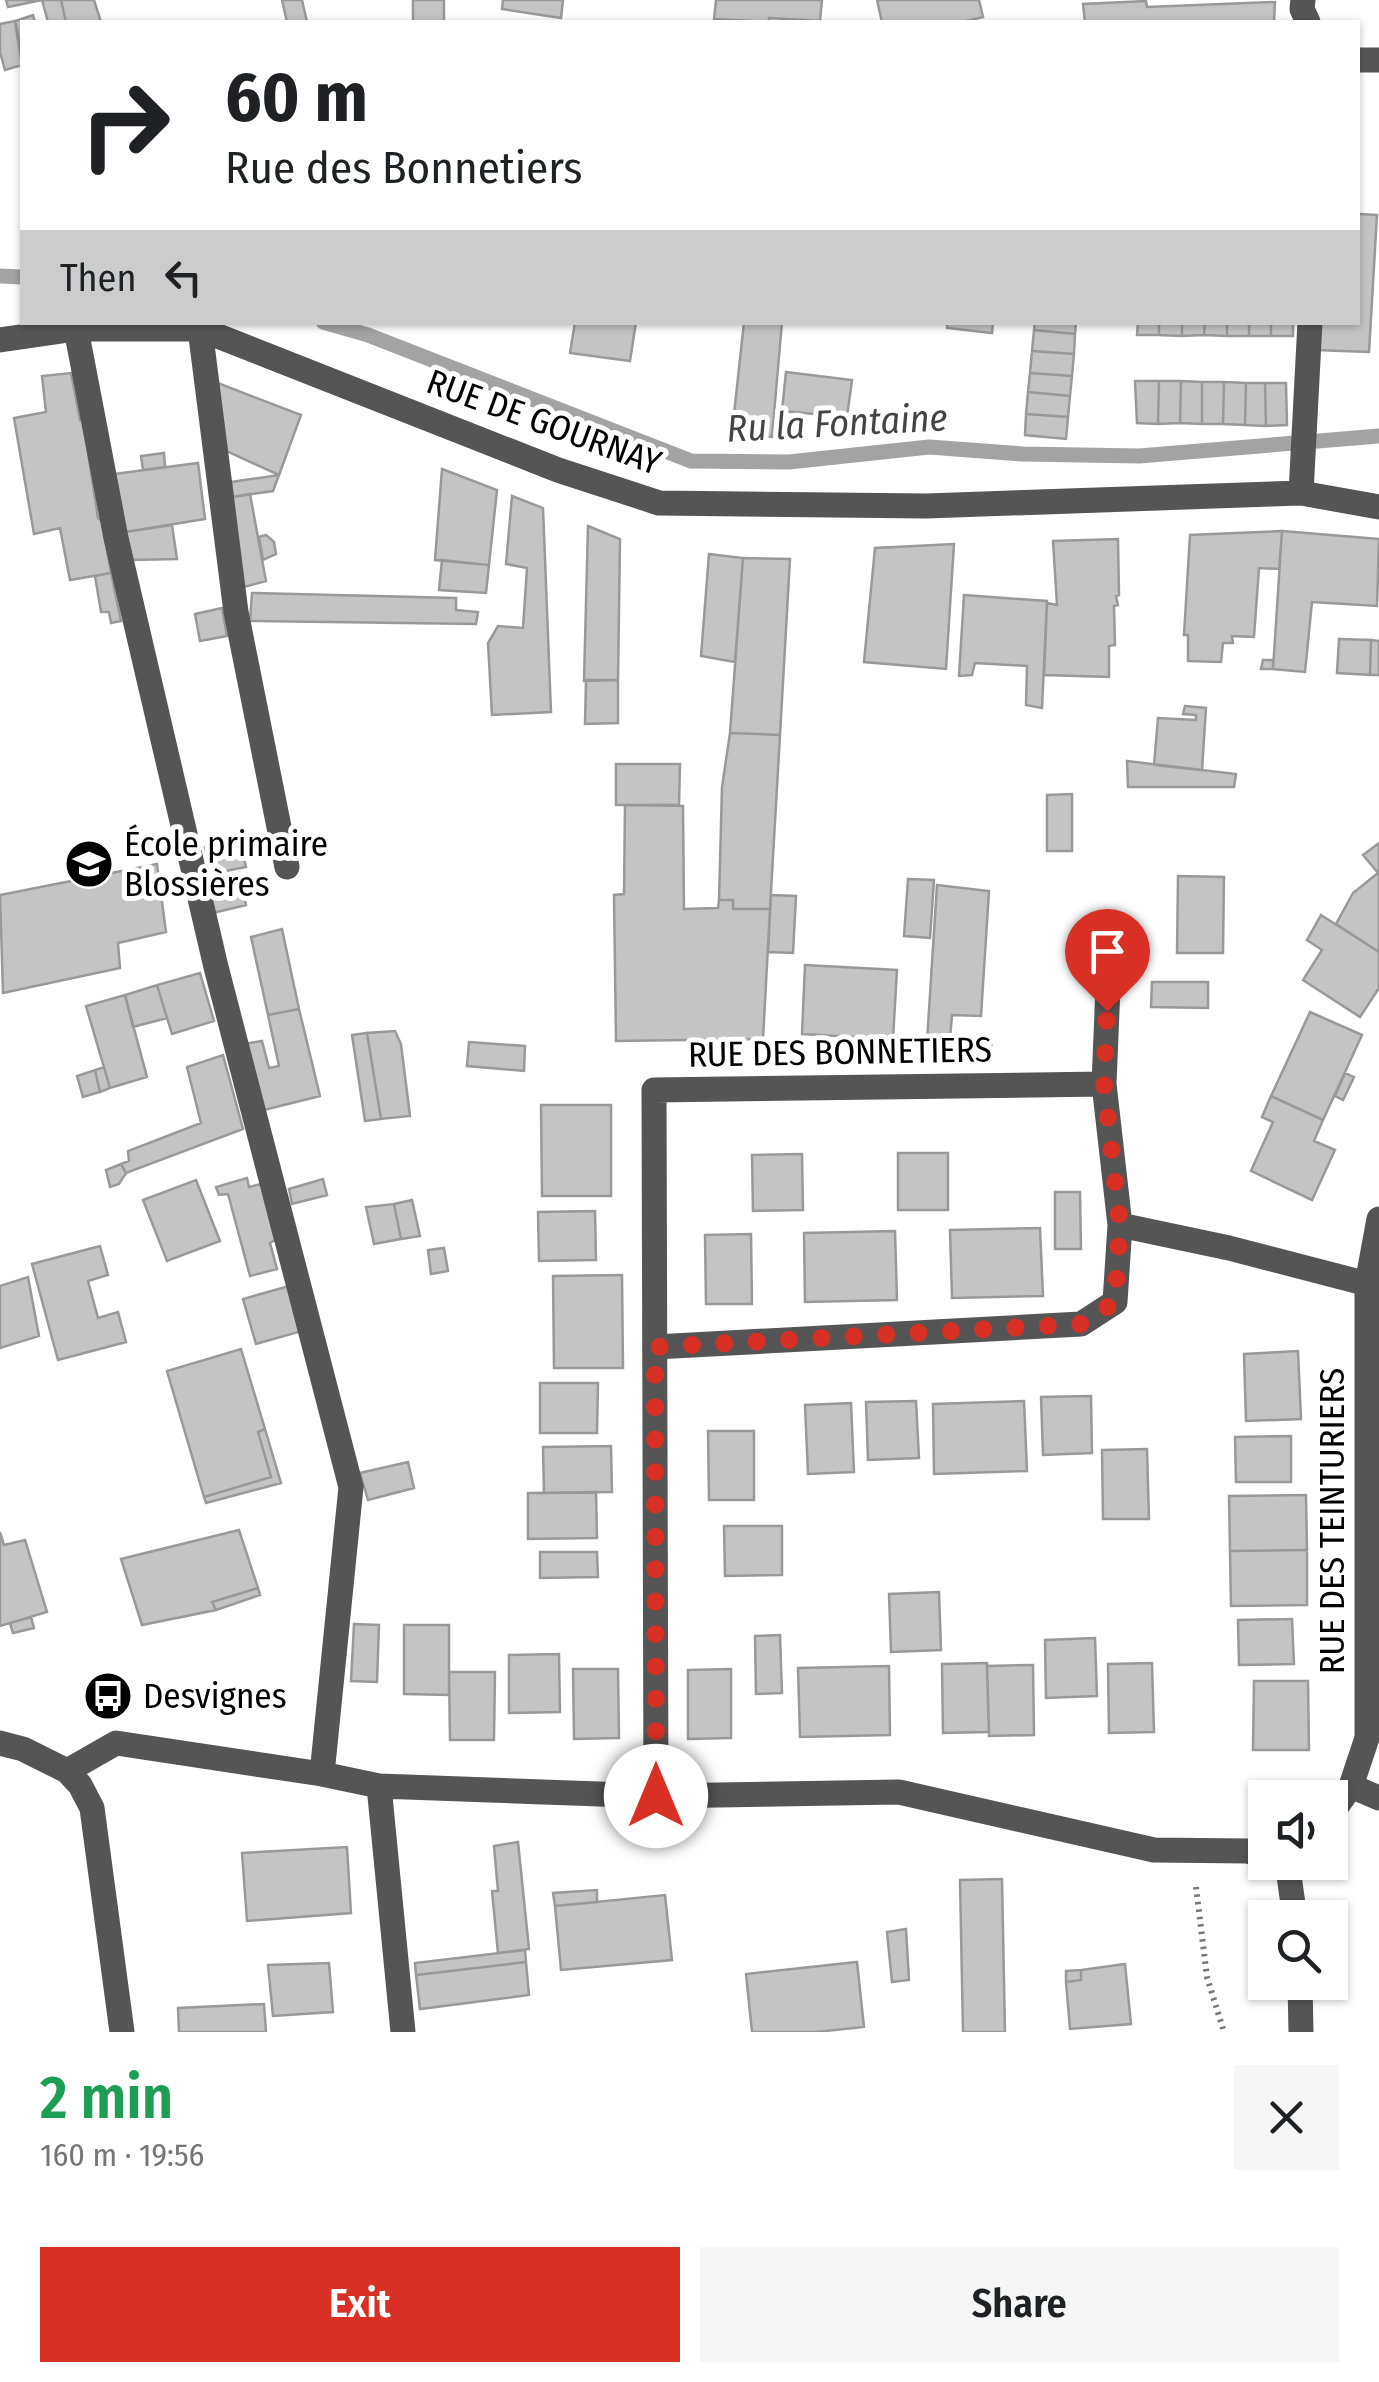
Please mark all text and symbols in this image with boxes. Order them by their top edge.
text: 60 m [225,56,368,140]
icon: right [60,60,190,190]
text: Rue des Bonnetiers [225,141,583,195]
icon: left [156,250,211,305]
text: Then [60,255,136,301]
street label: RUE DE GOURNAY [421,360,667,484]
water label: Ru la Fontaine [725,394,949,452]
place label: École primaire Blossières [124,823,328,905]
school or university icon: École primaire Blossières [63,838,115,890]
pin [1065,909,1150,1012]
icon: arrive [1080,924,1135,979]
street label: RUE DES BONNETIERS [688,1028,992,1076]
street label: RUE DES TEINTURIERS [1311,1368,1353,1674]
bus stop icon: Desvignes [82,1670,134,1722]
place label: Desvignes [143,1675,287,1717]
position arrow [604,1744,708,1848]
map controls [1248,1780,1348,2000]
button: sound [1248,1780,1348,1880]
button: search [1248,1900,1348,2000]
text: 2 min [40,2062,173,2134]
button: close [1234,2065,1339,2170]
text: 160 m · 19:56 [40,2136,204,2174]
button: Exit [40,2247,680,2362]
button: Share [700,2247,1339,2362]

